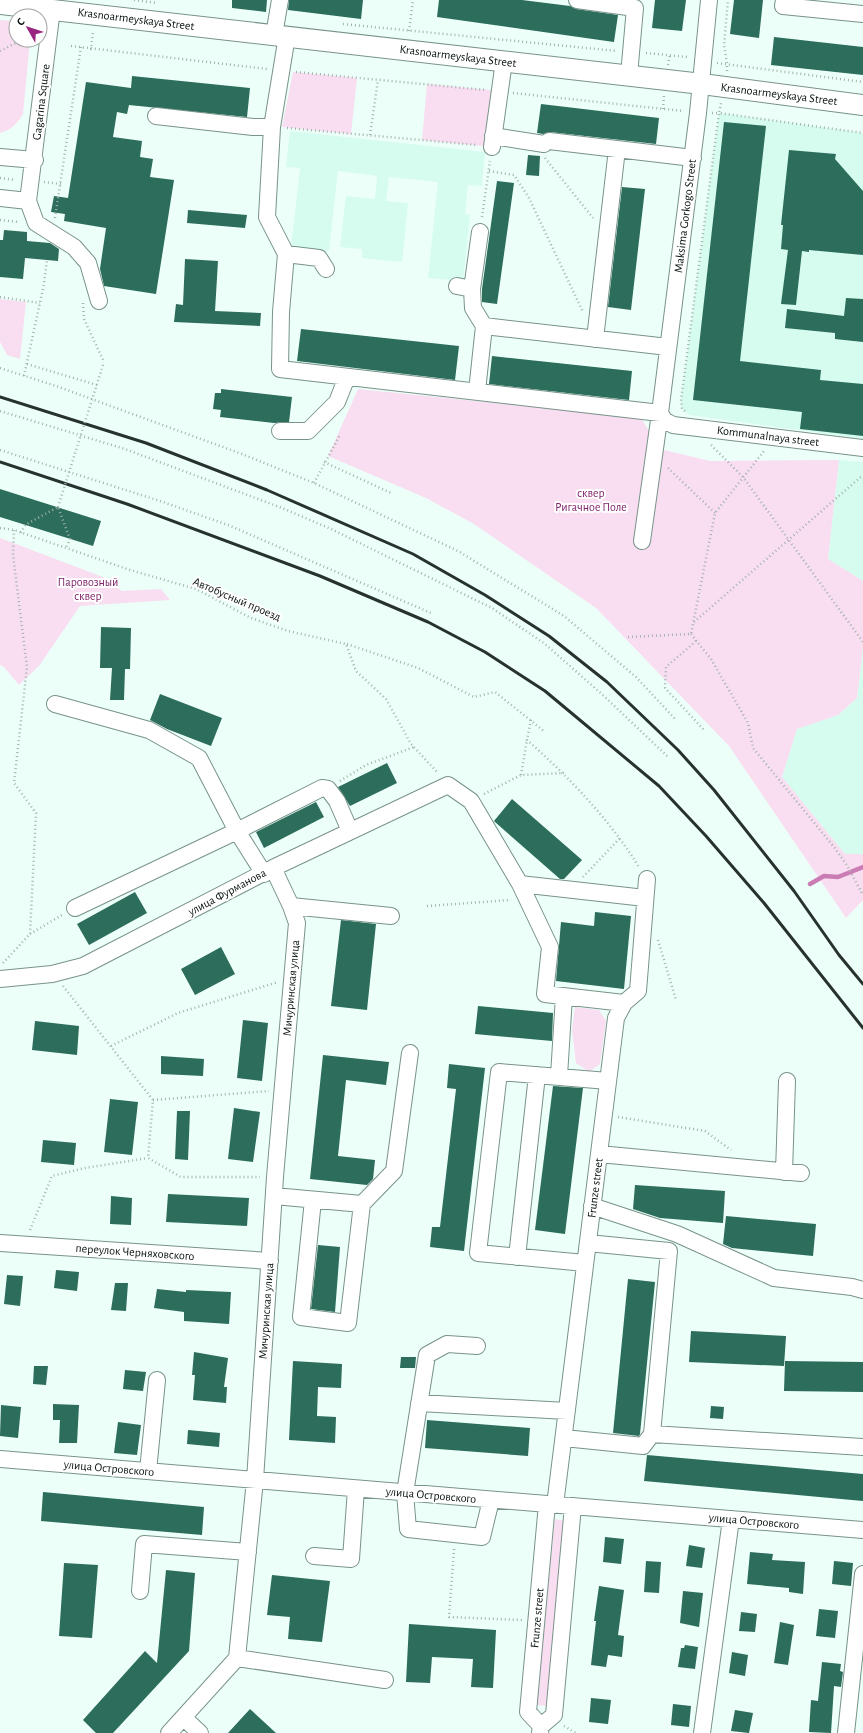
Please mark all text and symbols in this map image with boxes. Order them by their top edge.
street label: Krasnoarmeyskaya Street [77,6,195,33]
north arrow [8,8,48,48]
text: С [14,16,27,28]
street label: Krasnoarmeyskaya Street [399,43,517,70]
street label: Gagarina Square [30,63,52,141]
street label: Krasnoarmeyskaya Street [720,81,838,108]
street label: Maksima Gorkogo Street [672,158,698,274]
street label: Kommunalnaya street [716,424,820,449]
park label: сквер Ригачное Поле [555,487,627,513]
street label: Автобусный проезд [191,575,283,624]
park label: Паровозный сквер [58,576,118,602]
street label: улица Фурманова [185,866,269,919]
street label: Мичуринская улица [281,939,302,1037]
street label: Frunze street [585,1157,605,1219]
street label: переулок Черняховского [75,1242,195,1263]
street label: Мичуринская улица [257,1262,276,1360]
street label: улица Островского [62,1458,155,1479]
street label: улица Островского [384,1485,477,1506]
street label: улица Островского [707,1511,800,1532]
street label: Frunze street [528,1587,546,1648]

